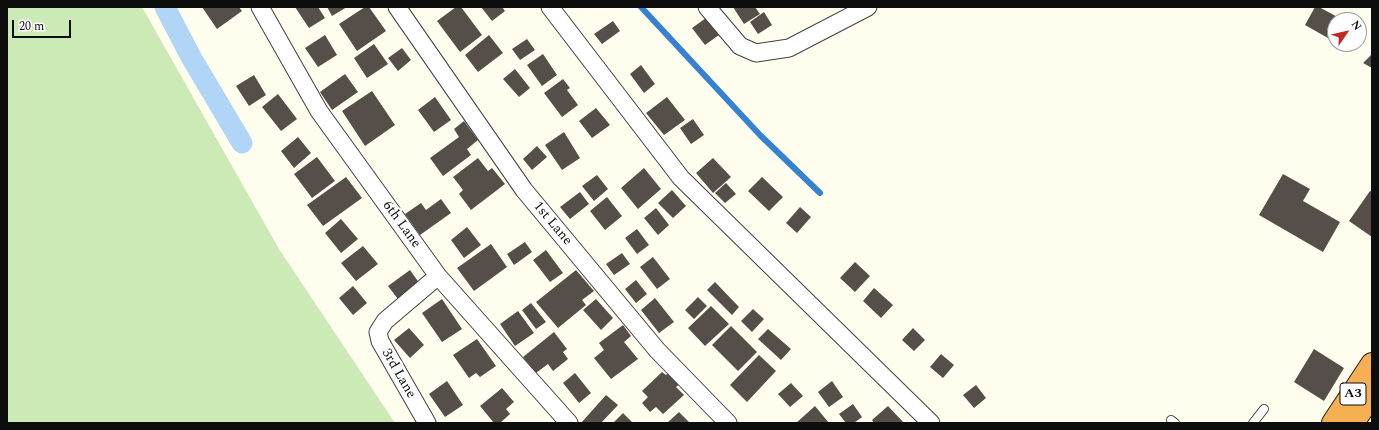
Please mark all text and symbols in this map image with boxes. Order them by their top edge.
scale bar [14,12,73,38]
north arrow [1327,12,1367,52]
text: 20 m [19,17,44,36]
text: N [1347,17,1366,34]
street label: 6th Lane [378,198,424,252]
street label: 1st Lane [529,199,575,249]
street label: 3rd Lane [377,346,419,402]
road number: A3 [1340,383,1366,405]

